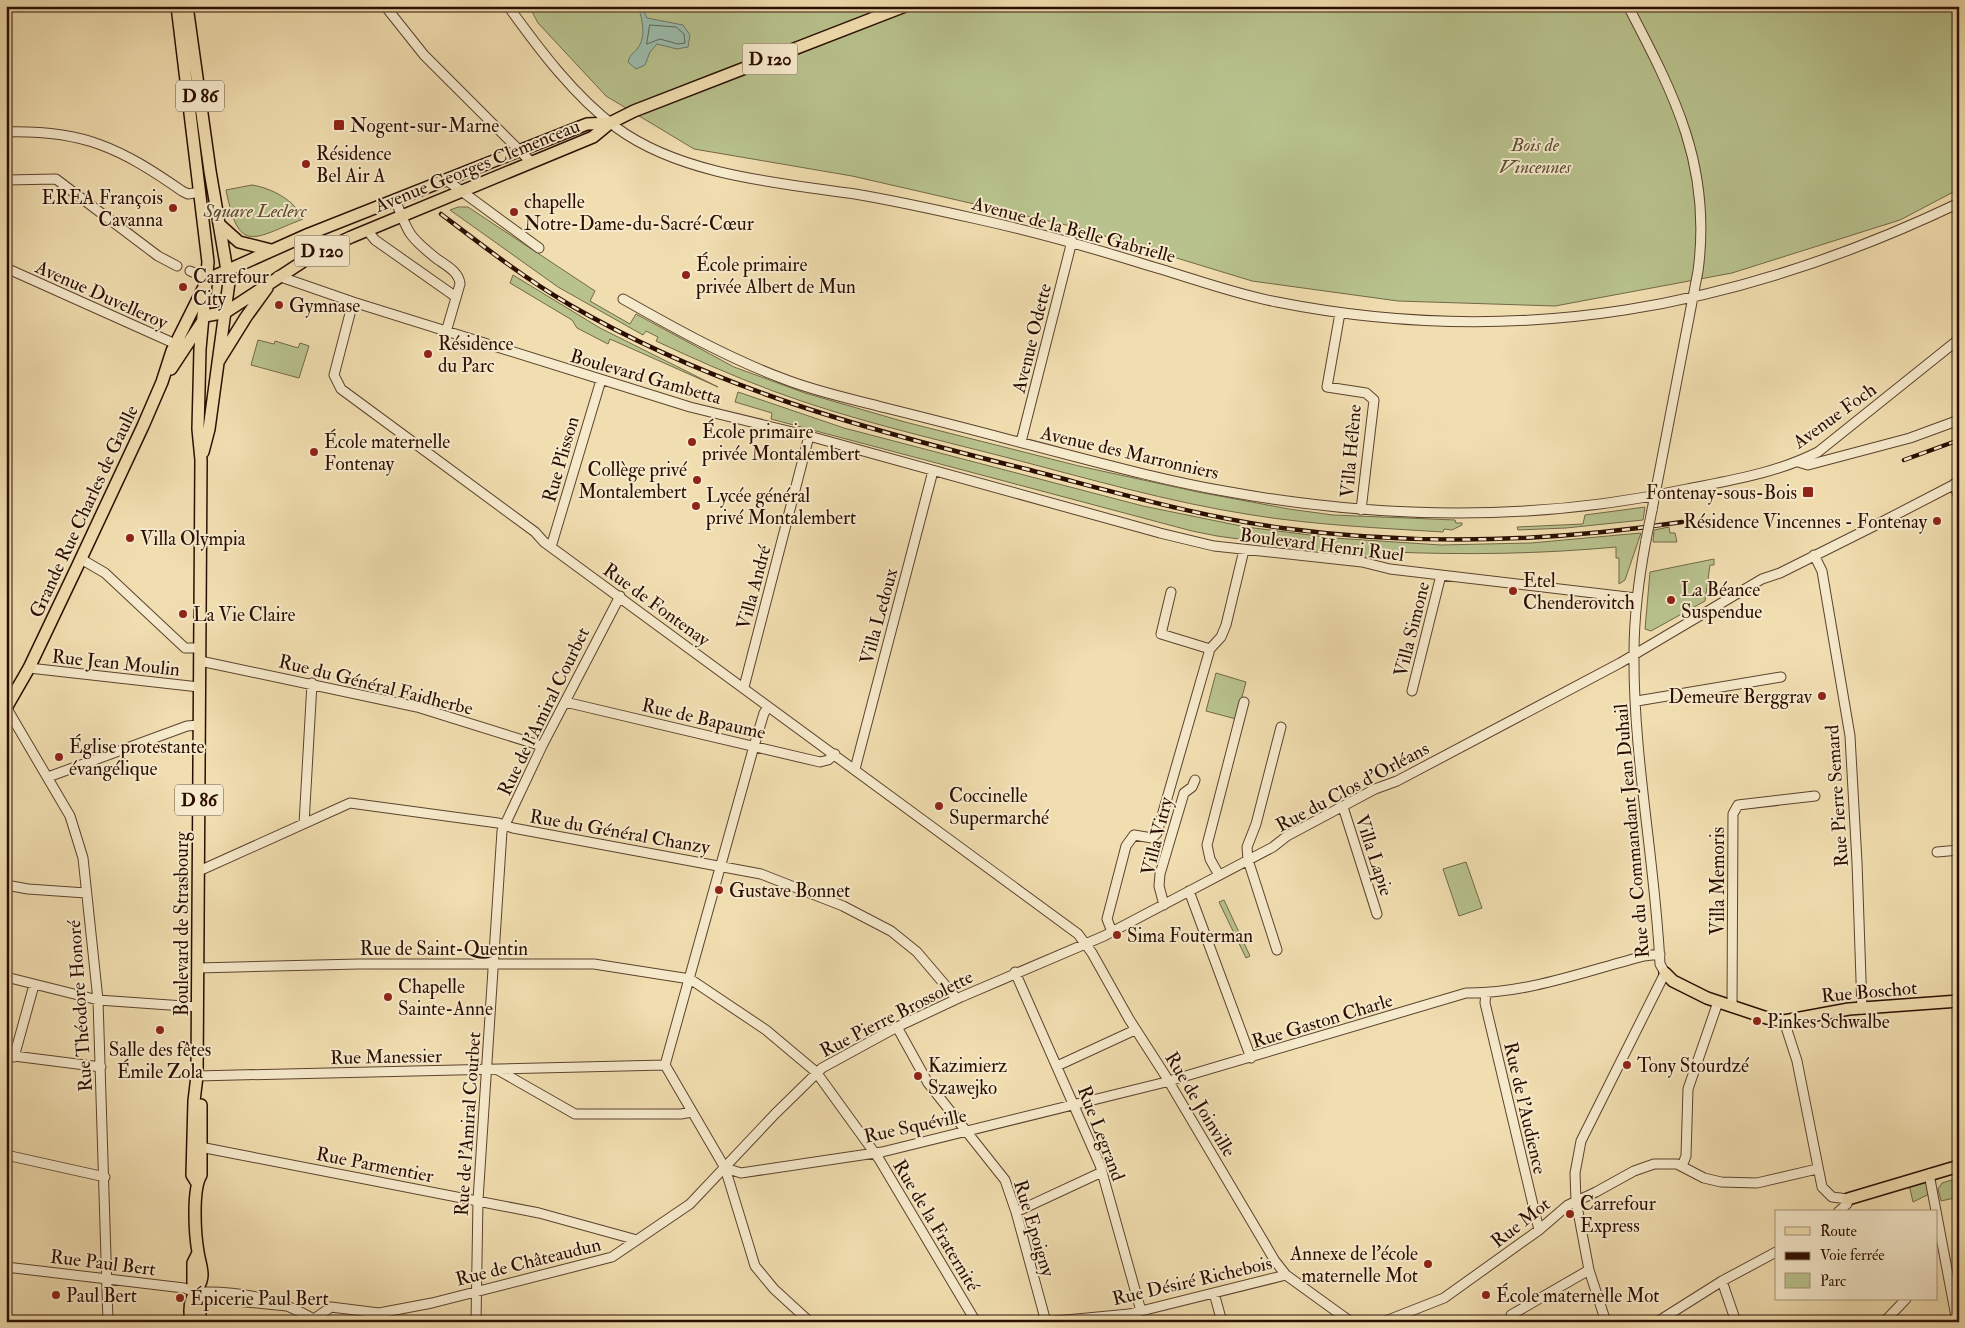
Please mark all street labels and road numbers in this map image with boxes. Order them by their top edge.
road number: D 120 [742,44,798,74]
road number: D 86 [176,80,224,112]
street label: Avenue Georges Clemenceau [370,114,584,218]
street label: Avenue de la Belle Gabrielle [968,191,1178,269]
road number: D 120 [294,236,350,266]
street label: Avenue Duvelleroy [31,255,172,335]
street label: Avenue Odette [1007,281,1057,396]
street label: Boulevard Gambetta [567,344,724,410]
street label: Avenue Foch [1787,378,1881,455]
street label: Grande Rue Charles de Gaulle [24,401,144,621]
street label: Villa Hélène [1335,403,1367,499]
street label: Rue Plisson [537,413,585,505]
street label: Avenue des Marronniers [1037,421,1221,485]
street label: Boulevard Henri Ruel [1238,523,1406,567]
street label: Villa André [731,543,777,632]
street label: Rue de Fontenay [598,558,715,652]
street label: Villa Ledoux [855,565,903,667]
street label: Villa Simone [1389,579,1435,679]
street label: Rue de l'Amiral Courbet [493,623,595,800]
street label: Rue Jean Moulin [51,644,181,682]
street label: Rue du Général Faidherbe [276,649,476,721]
street label: Rue de Bapaume [639,693,768,746]
street label: Rue du Commandant Jean Duhail [1609,703,1655,959]
street label: Rue Pierre Semard [1820,723,1854,868]
street label: Rue du Clos d'Orléans [1272,736,1433,837]
road number: D 86 [175,784,223,816]
street label: Villa Vitry [1136,794,1178,878]
street label: Rue du Général Chanzy [528,804,713,860]
street label: Villa Lapie [1349,812,1398,899]
street label: Villa Memoris [1706,827,1730,935]
street label: Boulevard de Strasbourg [170,831,194,1016]
street label: Rue Théodore Honoré [62,919,98,1093]
street label: Rue de Saint-Quentin [360,937,528,961]
street label: Rue Pierre Brossolette [816,965,977,1063]
street label: Rue Boschot [1820,976,1918,1008]
street label: Rue Gaston Charle [1249,988,1396,1054]
street label: Rue de l'Amiral Courbet [450,1031,486,1217]
street label: Rue de l'Audience [1498,1040,1552,1177]
street label: Rue Manessier [330,1044,442,1070]
street label: Rue de Joinville [1159,1048,1241,1161]
street label: Rue Legrand [1072,1082,1130,1185]
street label: Rue Squéville [862,1103,969,1149]
street label: Rue Parmentier [314,1142,436,1188]
street label: Rue de la Fraternité [887,1155,985,1296]
street label: Rue Epoigny [1007,1177,1060,1280]
street label: Rue Mot [1486,1192,1555,1253]
street label: Rue de Châteaudun [453,1232,604,1292]
street label: Rue Paul Bert [49,1245,157,1281]
street label: Rue Désiré Richebois [1110,1251,1274,1311]

